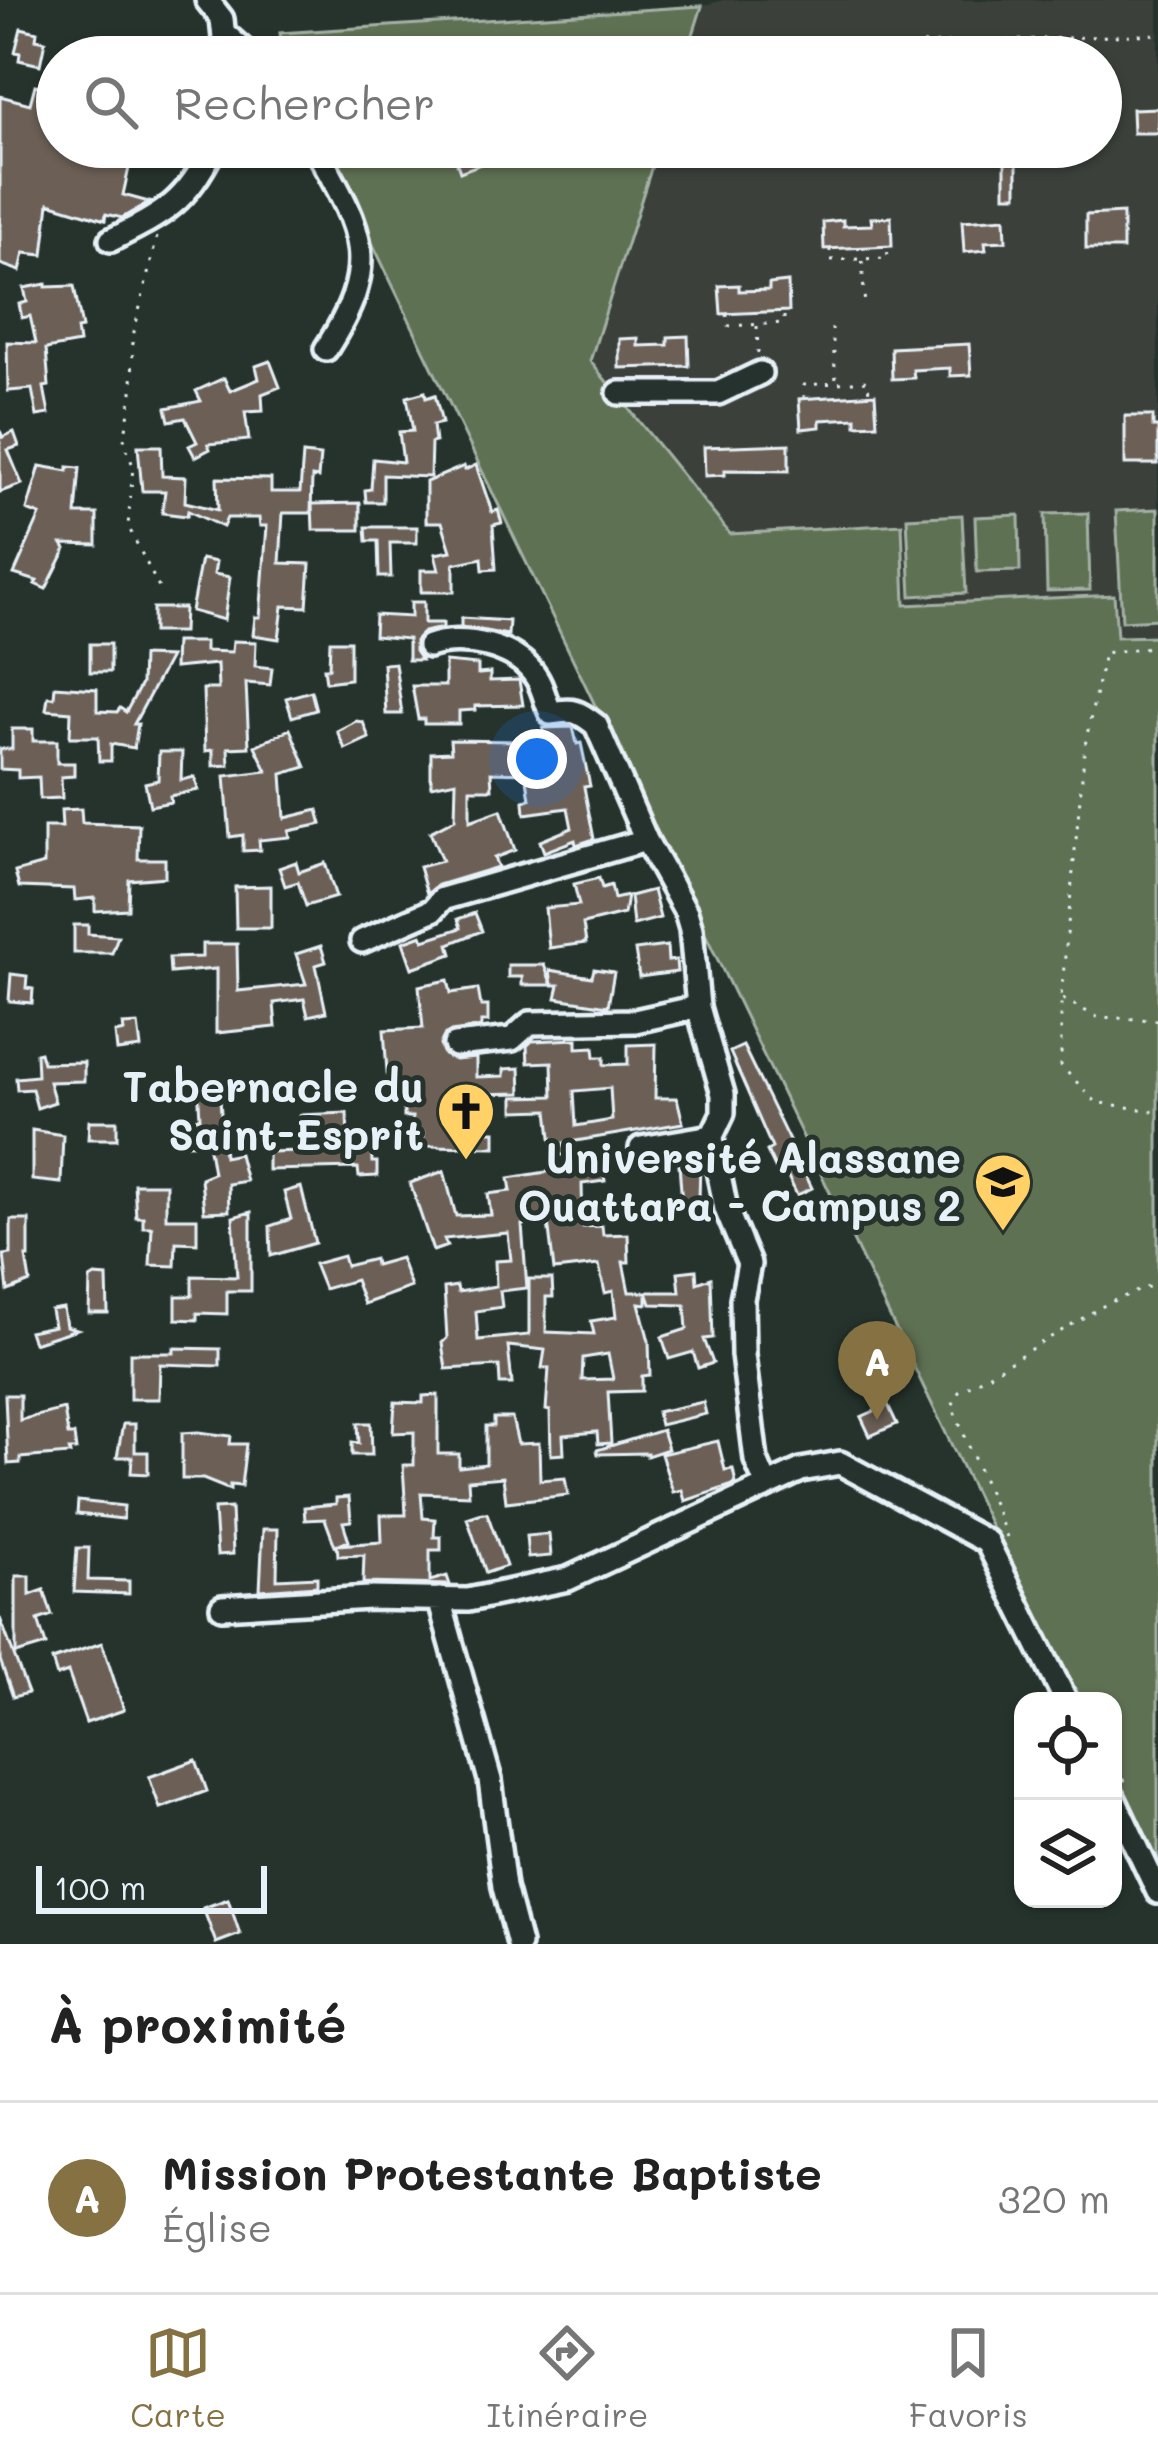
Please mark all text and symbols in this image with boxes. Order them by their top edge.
search box [36,36,1122,168]
icon: search [78,69,144,135]
text: Rechercher [174,73,435,131]
your location [507,729,567,789]
place label: Tabernacle du Saint-Esprit [123,1058,424,1161]
church icon: Tabernacle du Saint-Esprit [435,1080,497,1162]
place label: Université Alassane Ouattara - Campus 2 [518,1129,961,1232]
school or university icon: Université Alassane Ouattara - Campus 2 [972,1151,1034,1233]
pin: A [838,1321,916,1420]
map controls [1014,1692,1122,1908]
button: locate [1014,1692,1122,1800]
button: layers [1014,1800,1122,1908]
scale bar [36,1860,267,1913]
text: 100 m [54,1865,146,1908]
text: À proximité [48,1989,346,2056]
text: Mission Protestante Baptiste [162,2143,822,2201]
text: A [73,2172,101,2223]
text: 320 m [998,2172,1110,2223]
text: Église [162,2201,272,2252]
tab: Carte [130,2320,226,2435]
tab: Itinéraire [486,2320,648,2435]
tab: Favoris [909,2320,1028,2435]

